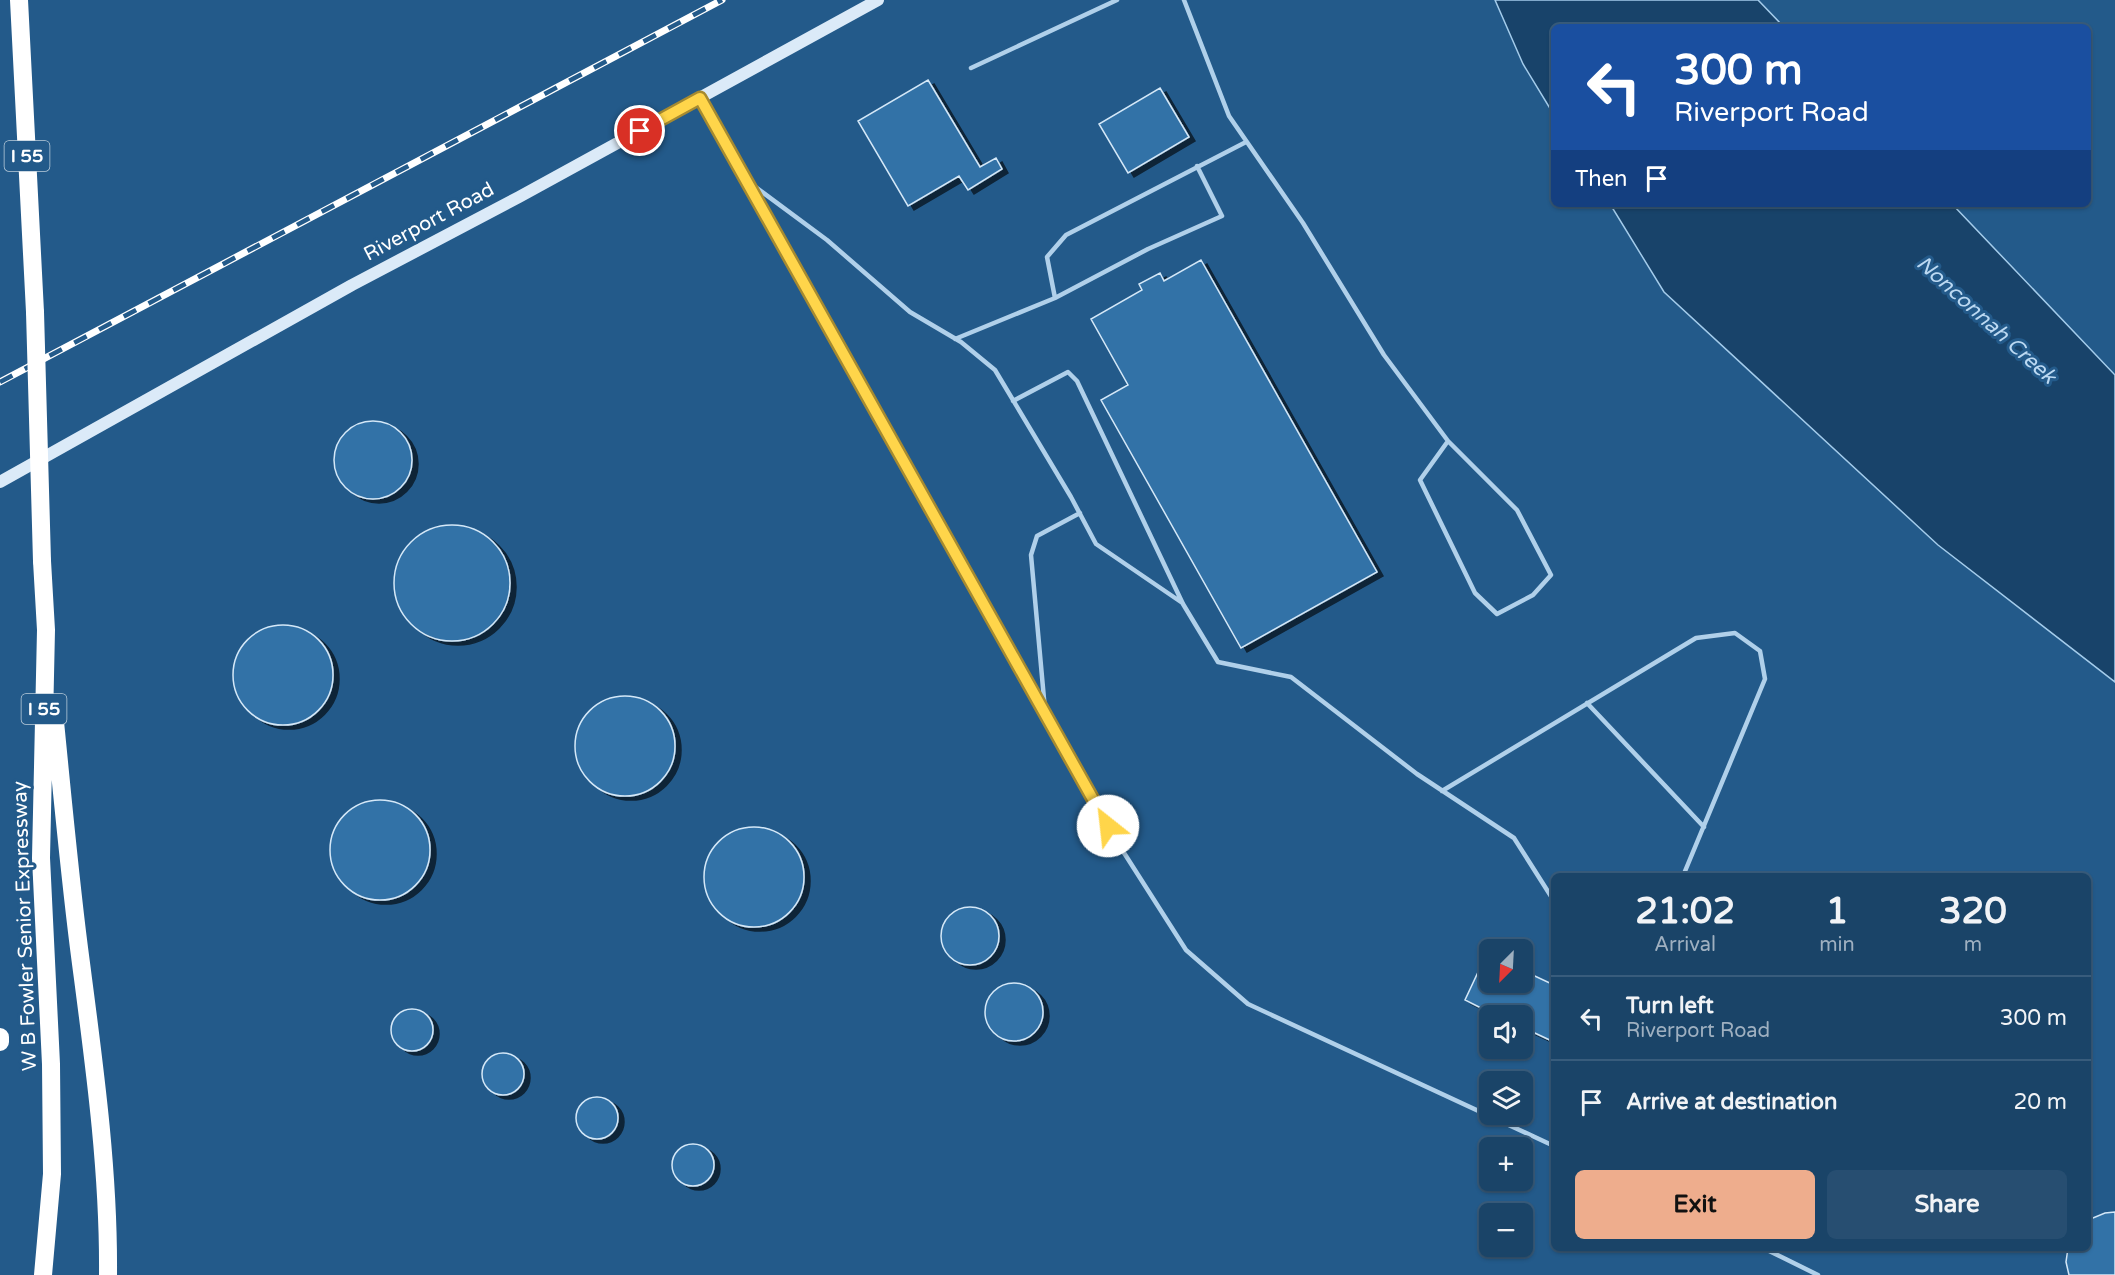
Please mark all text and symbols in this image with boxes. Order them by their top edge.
text: 300 m [1674,45,1803,96]
icon: left [1575,48,1653,126]
text: Riverport Road [1674,96,1869,129]
pin [614,105,665,156]
icon: arrive [623,114,656,147]
road number: I 55 [4,141,50,171]
icon: arrive [1640,162,1673,195]
text: Then [1575,166,1628,192]
street label: Riverport Road [360,178,498,266]
water label: Nonconnah Creek [1911,251,2062,390]
road number: I 55 [22,694,66,724]
street label: W B Fowler Senior Expressway [8,780,42,1071]
position arrow [1076,794,1140,858]
text: 21:02 [1635,890,1735,933]
text: 1 [1826,890,1848,933]
text: 320 [1939,890,2007,933]
text: Arrival [1654,933,1716,957]
text: min [1819,933,1855,957]
text: m [1964,933,1982,957]
north arrow [1479,939,1533,993]
map controls [1479,939,1533,1257]
text: Turn left [1626,993,1714,1019]
icon: left [1575,1002,1608,1035]
button: sound [1479,1005,1533,1059]
text: 300 m [2000,1005,2067,1031]
text: Riverport Road [1626,1019,1770,1043]
button: layers [1479,1071,1533,1125]
icon: arrive [1575,1086,1608,1119]
text: Arrive at destination [1626,1089,1837,1115]
text: 20 m [2013,1089,2067,1115]
button: + [1479,1137,1533,1191]
button: Exit [1575,1170,1815,1239]
button: Share [1827,1170,2067,1239]
button: − [1479,1203,1533,1257]

